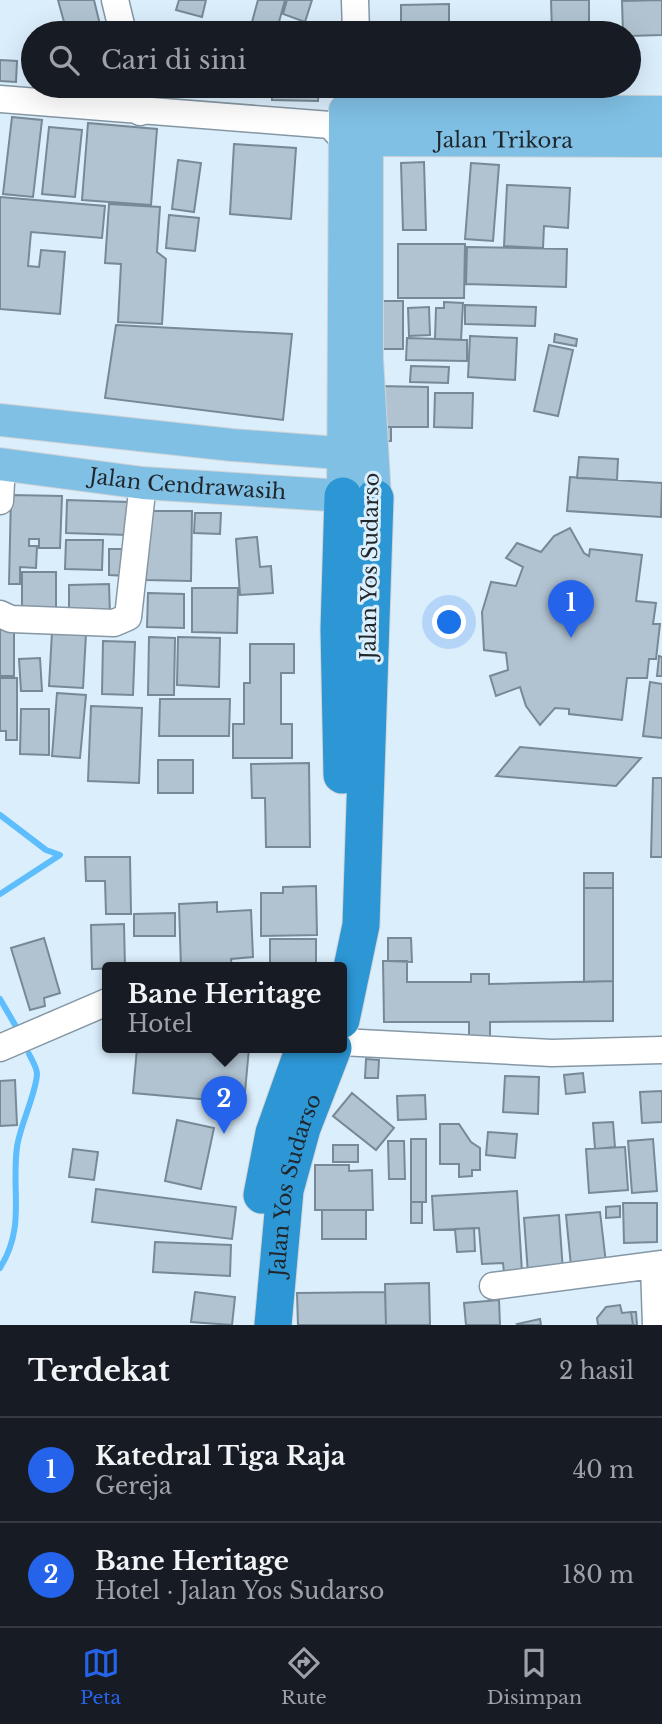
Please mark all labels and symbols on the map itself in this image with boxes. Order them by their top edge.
street label: Jalan Trikora [432,127,573,154]
street label: Jalan Cendrawasih [85,463,287,505]
street label: Jalan Yos Sudarso [355,472,385,663]
pin: 1 [548,580,594,638]
your location [432,605,466,639]
pin: 2 [201,1076,247,1134]
street label: Jalan Yos Sudarso [264,1090,327,1281]

